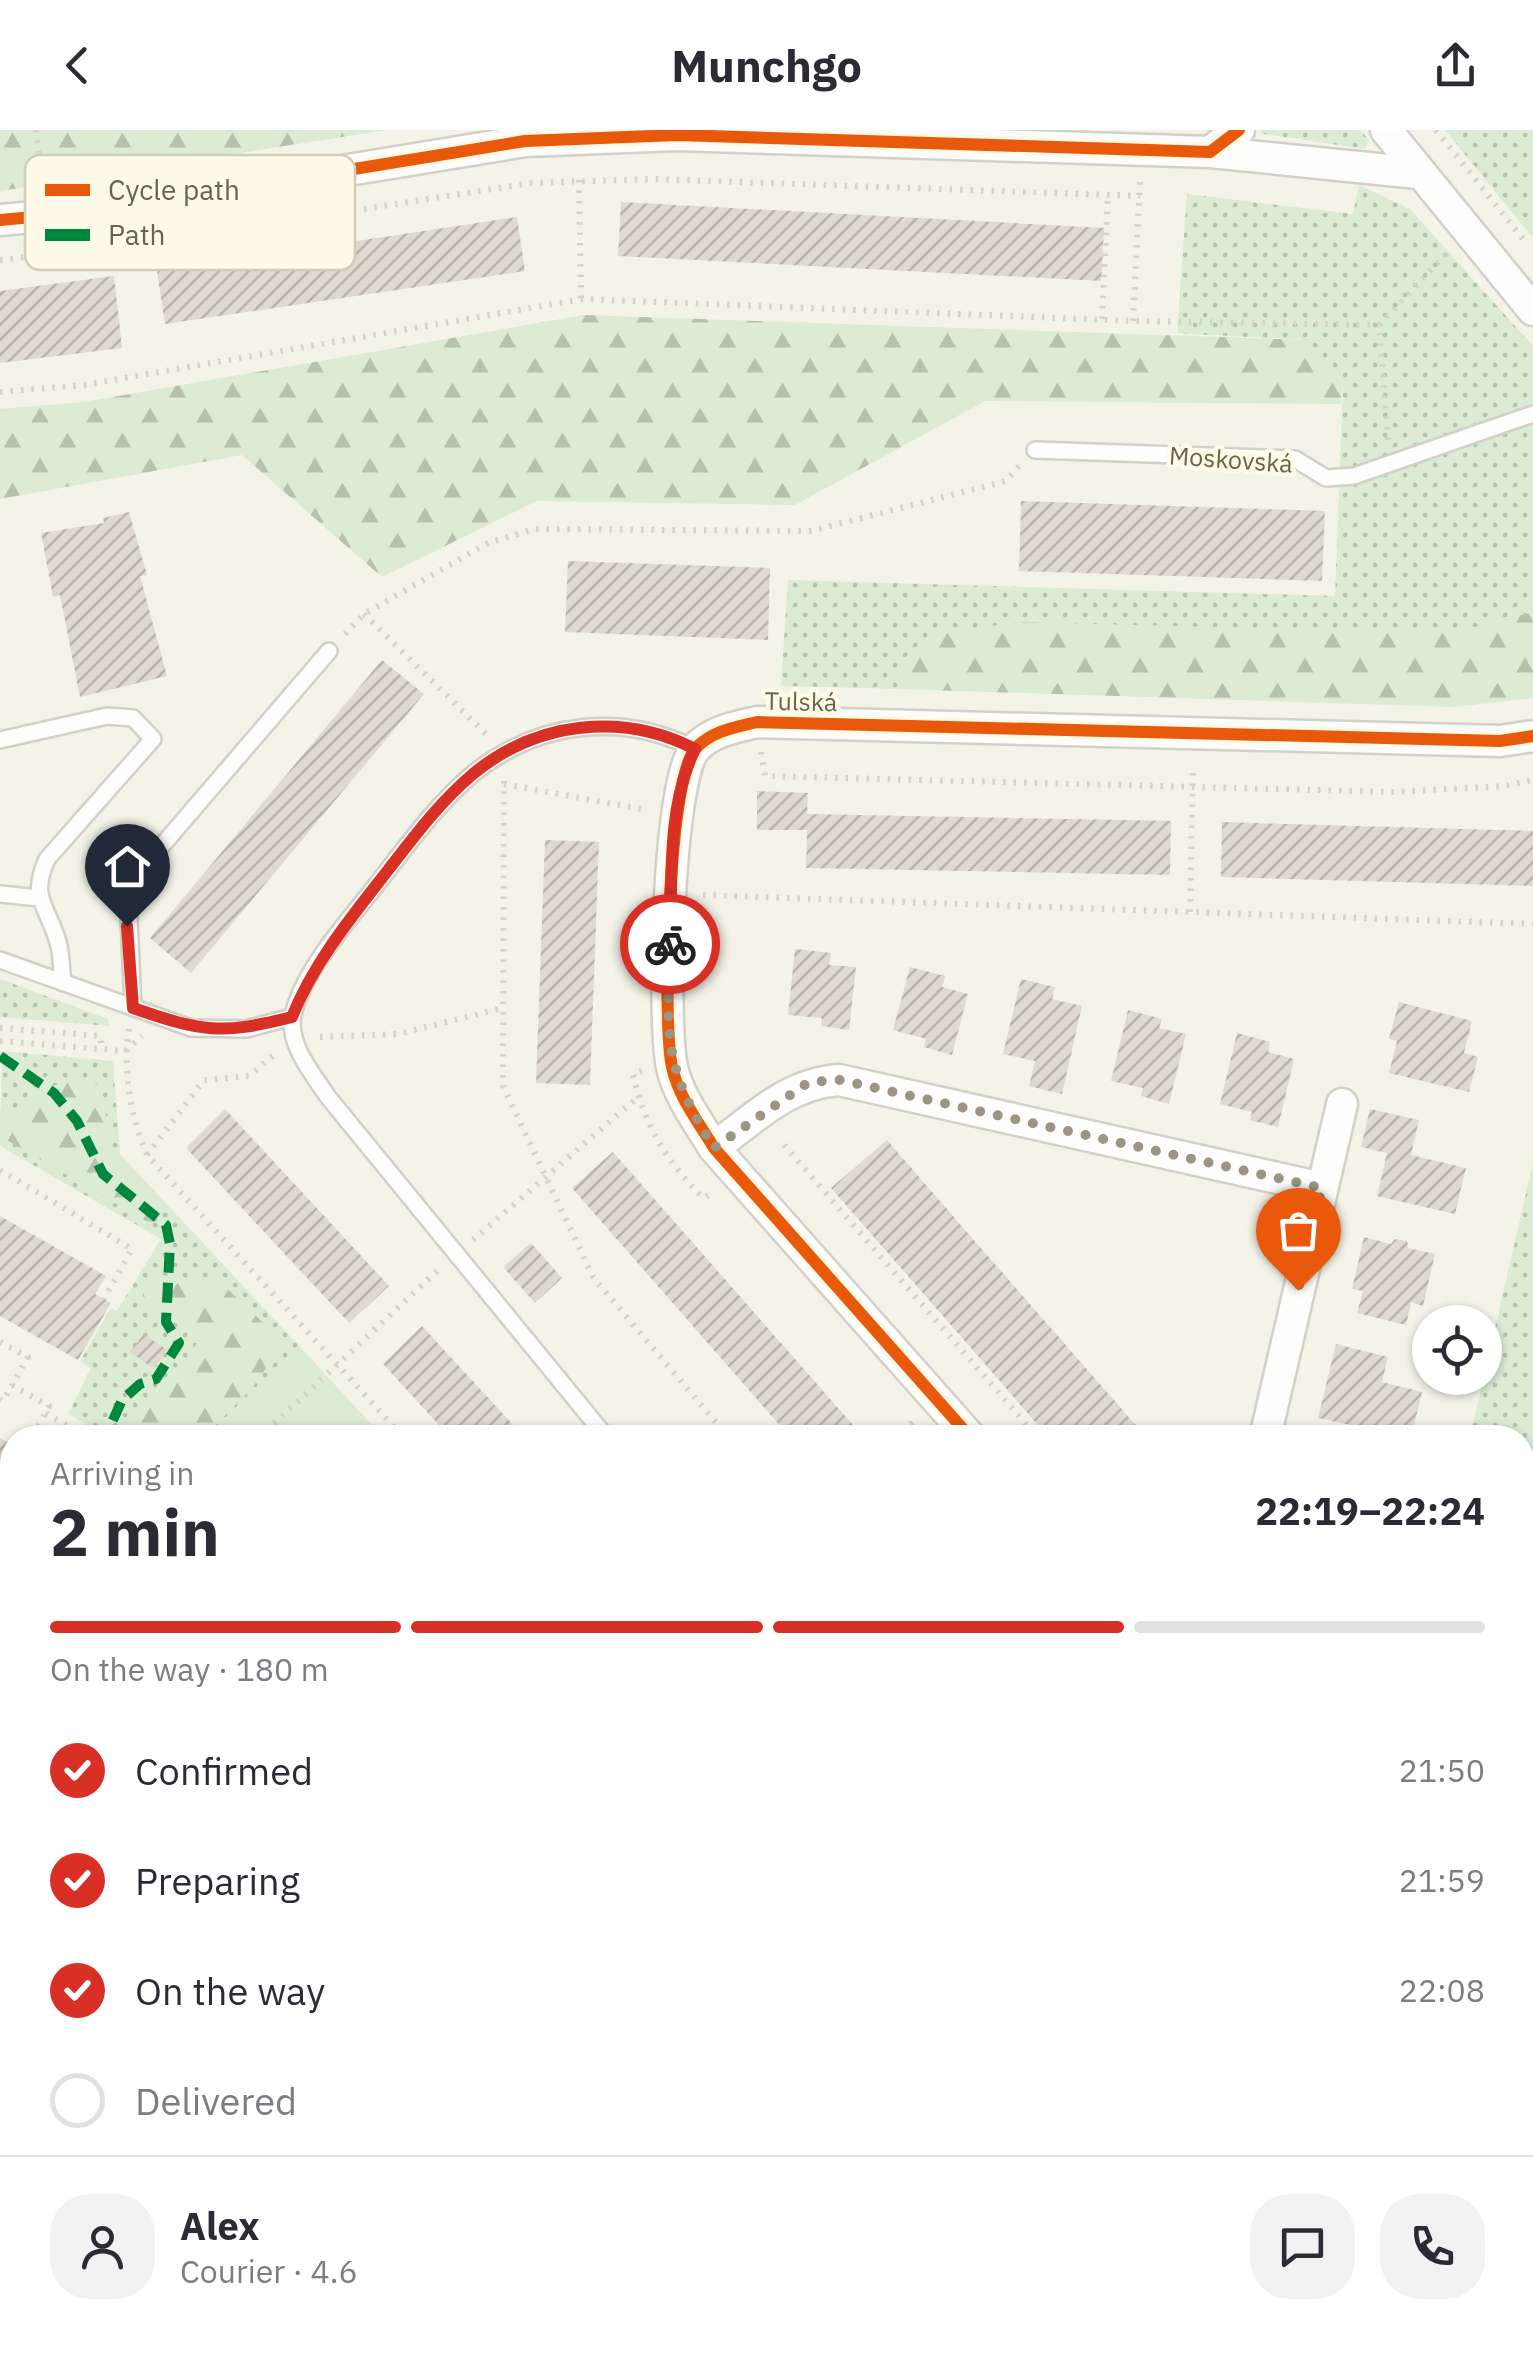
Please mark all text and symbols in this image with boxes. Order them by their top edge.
text: Munchgo [671,36,862,94]
icon: back [50,38,105,93]
icon: share [1428,38,1483,93]
legend [25,155,355,270]
text: Cycle path [108,171,240,208]
text: Path [108,216,165,253]
street label: Moskovská [1168,438,1294,480]
street label: Tulská [764,684,838,718]
pin [85,824,170,927]
icon: home [100,839,155,894]
courier [620,894,720,994]
icon: bike [643,917,698,972]
pin [1256,1188,1341,1291]
icon: bag [1271,1203,1326,1258]
map controls [1412,1305,1502,1395]
button: locate [1412,1305,1502,1395]
text: Arriving in [50,1452,195,1494]
text: 22:19–22:24 [1255,1486,1485,1535]
text: 2 min [50,1489,220,1574]
text: On the way · 180 m [50,1648,329,1690]
icon: check [50,1743,105,1798]
text: Confirmed [135,1746,313,1795]
text: 21:50 [1399,1749,1485,1791]
icon: check [50,1853,105,1908]
text: Preparing [135,1856,300,1905]
text: 21:59 [1399,1859,1485,1901]
icon: check [50,1963,105,2018]
text: On the way [135,1966,325,2015]
text: 22:08 [1399,1969,1485,2011]
text: Delivered [135,2076,297,2125]
button: person [50,2194,155,2299]
button: chat [1250,2194,1355,2299]
button: phone [1380,2194,1485,2299]
text: Alex [180,2201,260,2250]
text: Courier · 4.6 [180,2250,358,2292]

